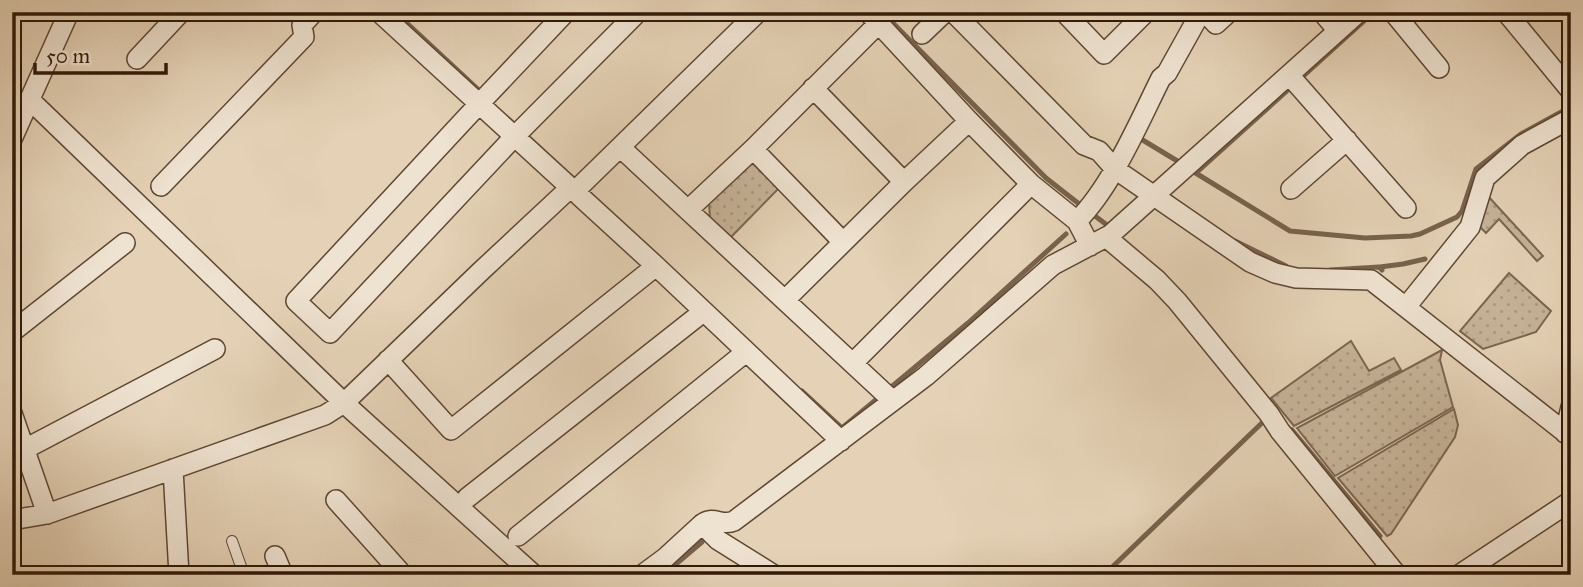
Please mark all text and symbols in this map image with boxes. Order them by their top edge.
scale bar [35,32,166,76]
text: 50 m [46,43,91,69]

